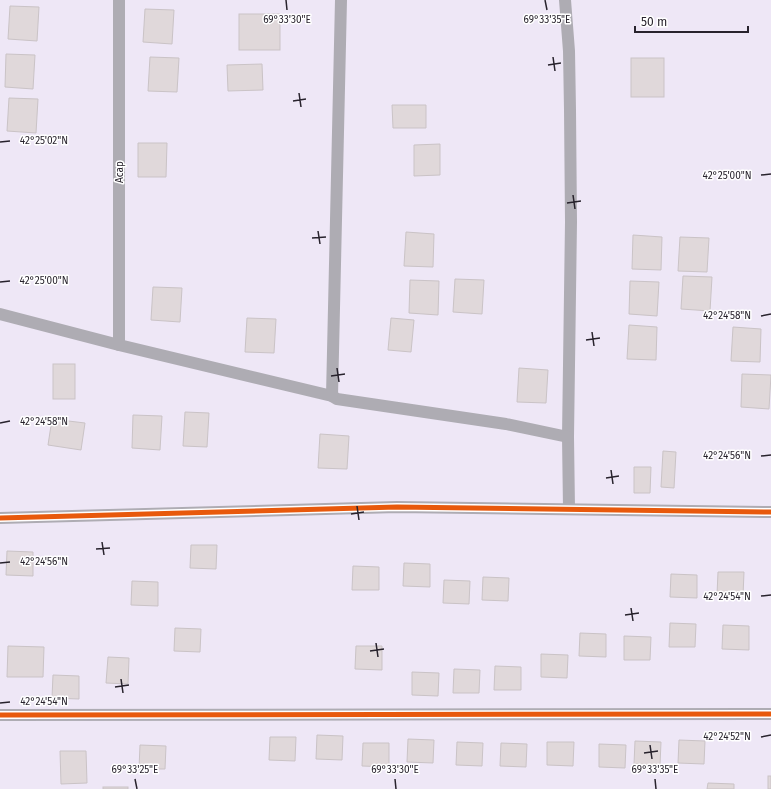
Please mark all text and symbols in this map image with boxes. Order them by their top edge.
scale bar [635,8,748,34]
text: 69°33'30"E [263,14,311,26]
text: 69°33'35"E [524,14,570,26]
text: 50 m [641,15,667,29]
text: 42°25'02"N [20,135,68,147]
street label: Асар [114,161,126,183]
text: 42°25'00"N [703,170,751,182]
text: 42°25'00"N [20,275,68,287]
text: 42°24'58"N [703,310,751,322]
text: 42°24'58"N [20,416,68,428]
text: 42°24'56"N [703,450,751,462]
text: 42°24'56"N [20,556,68,568]
text: 42°24'54"N [703,591,751,603]
text: 42°24'54"N [20,696,68,708]
text: 42°24'52"N [703,731,751,743]
text: 69°33'25"E [112,764,158,776]
text: 69°33'30"E [371,764,419,776]
text: 69°33'35"E [632,764,678,776]

